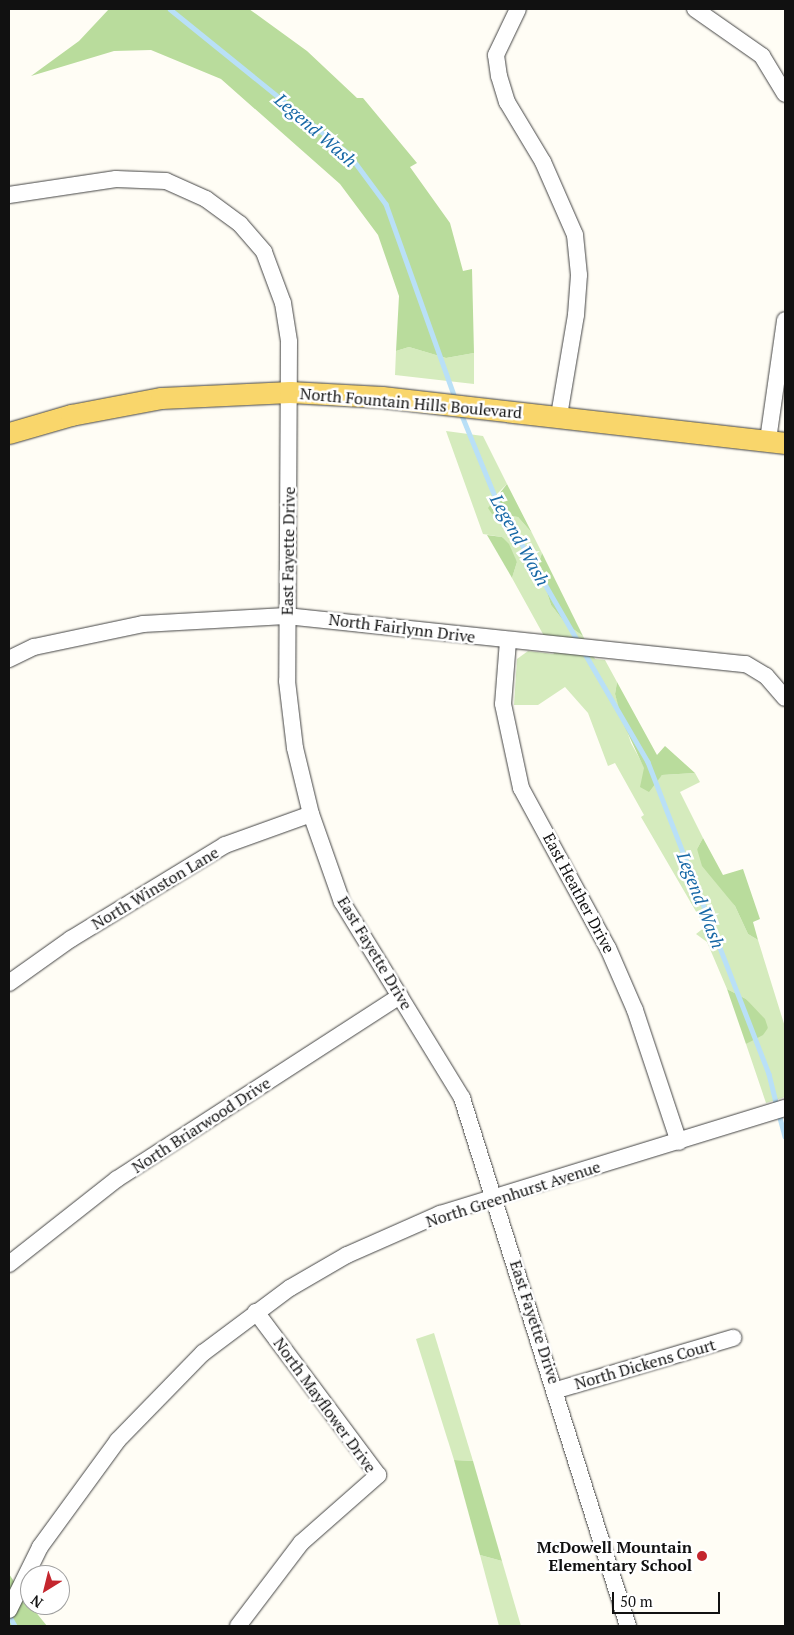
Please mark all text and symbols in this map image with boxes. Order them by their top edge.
water label: Legend Wash [271,89,361,171]
street label: North Fountain Hills Boulevard [299,384,523,422]
street label: East Fayette Drive [277,486,299,616]
water label: Legend Wash [486,490,554,590]
street label: North Fairlynn Drive [328,609,476,647]
street label: East Heather Drive [539,830,619,956]
street label: North Winston Lane [88,843,222,933]
water label: Legend Wash [673,849,729,951]
street label: East Fayette Drive [334,893,416,1013]
street label: North Briarwood Drive [128,1073,274,1177]
street label: North Greenhurst Avenue [423,1157,603,1231]
street label: East Fayette Drive [506,1258,564,1386]
street label: North Mayflower Drive [270,1334,380,1476]
street label: North Dickens Court [572,1335,718,1393]
place label: McDowell Mountain Elementary School [537,1537,692,1575]
marker: McDowell Mountain Elementary School [696,1550,708,1562]
north arrow [20,1565,70,1615]
scale bar [614,1582,722,1614]
text: N [27,1591,46,1613]
text: 50 m [620,1591,653,1611]

